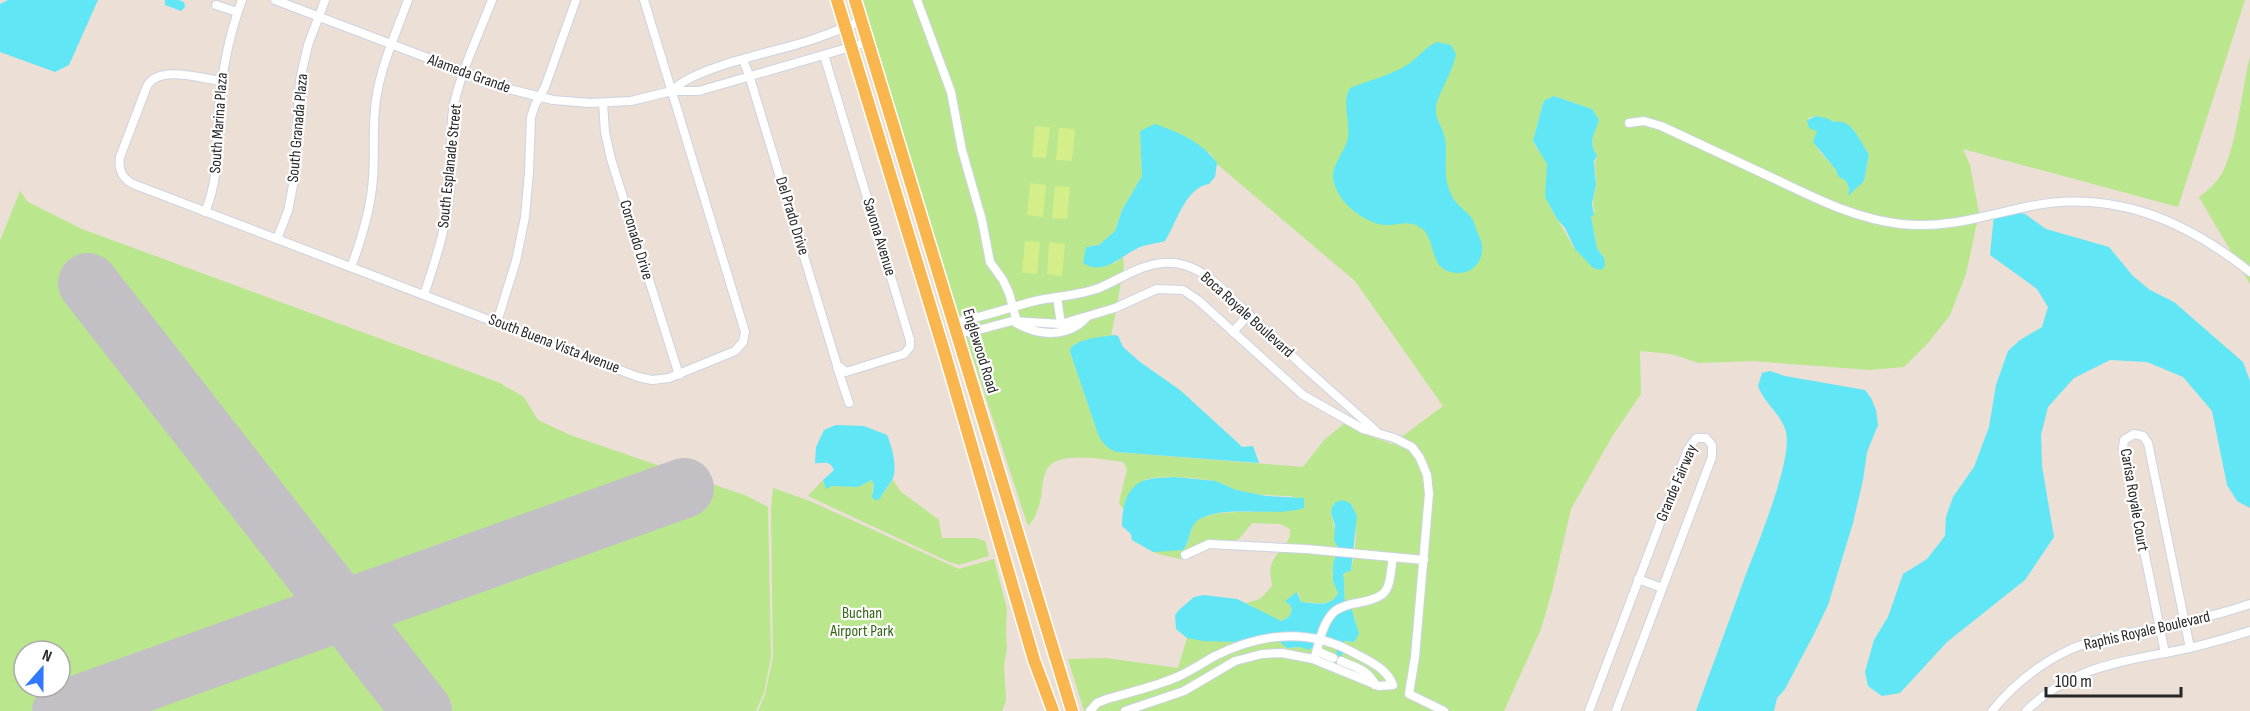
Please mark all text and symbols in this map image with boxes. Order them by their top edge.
street label: Alameda Grande [424,50,513,98]
street label: South Marina Plaza [206,72,232,174]
street label: South Granada Plaza [284,73,312,183]
street label: South Esplanade Street [434,103,466,229]
street label: Del Prado Drive [771,175,813,257]
street label: Savona Avenue [858,196,900,278]
street label: Coronado Drive [615,198,657,282]
street label: Boca Royale Boulevard [1196,268,1298,362]
street label: Englewood Road [958,307,1002,395]
street label: South Buena Vista Avenue [486,310,622,378]
street label: Grande Fairway [1652,442,1702,524]
street label: Carisa Royale Court [2116,447,2152,553]
park label: Buchan Airport Park [829,604,894,641]
street label: Raphis Royale Boulevard [2082,607,2212,655]
north arrow [12,639,72,699]
text: N [39,646,54,667]
scale bar [2046,660,2181,698]
text: 100 m [2055,671,2092,692]

